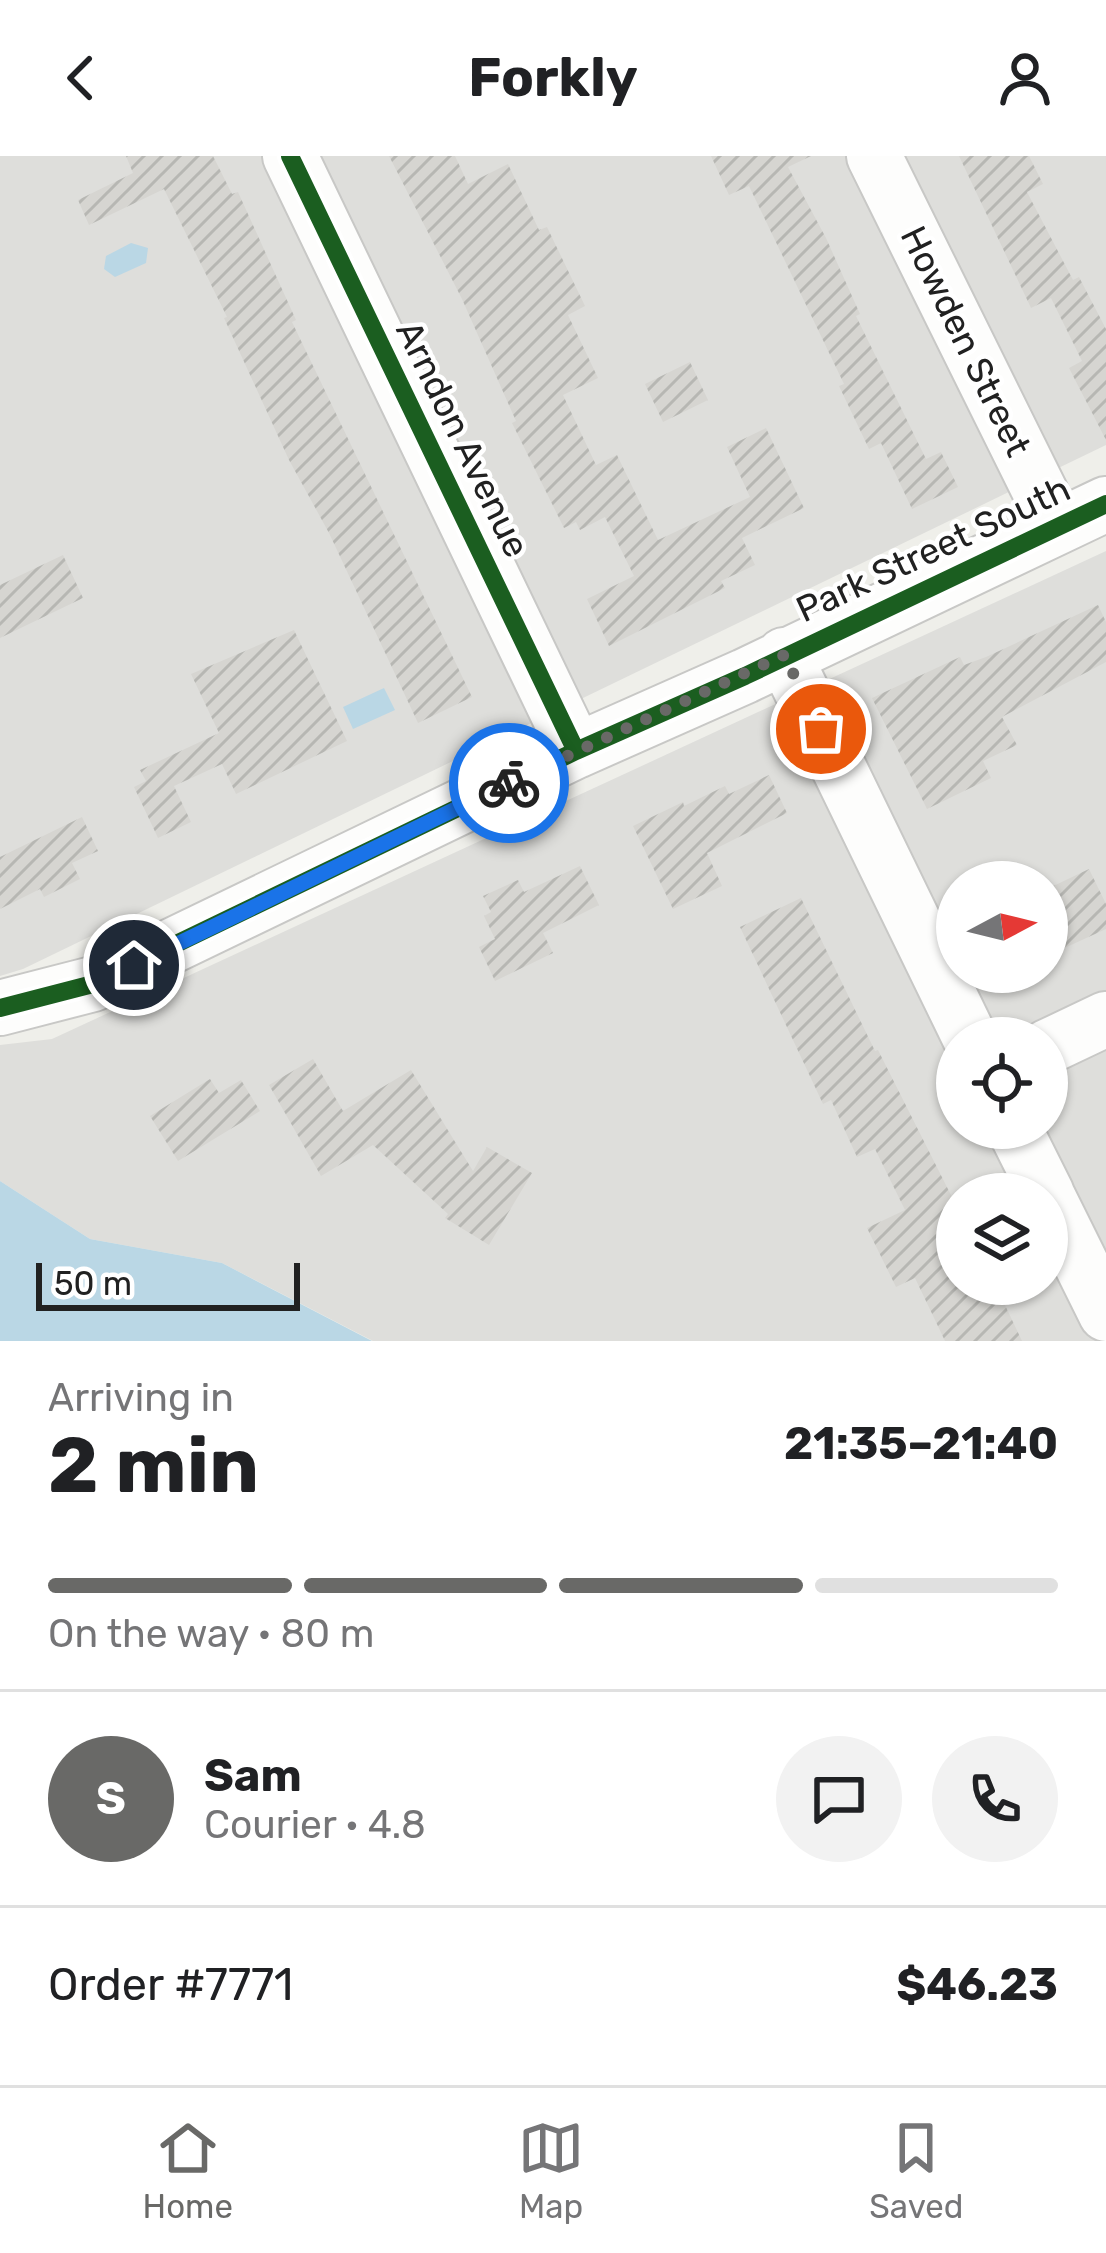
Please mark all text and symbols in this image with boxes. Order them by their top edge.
icon: back [48,45,114,111]
icon: person [992,45,1058,111]
text: Forkly [468,46,638,110]
street label: Howden Street [892,219,1040,463]
street label: Arndon Avenue [387,314,539,564]
street label: Park Street South [789,467,1077,631]
pin [770,678,872,780]
icon: bag [788,696,854,762]
courier [449,723,569,843]
icon: bike [476,750,542,816]
north arrow [936,861,1068,993]
map controls [936,861,1068,1305]
pin [83,914,185,1016]
icon: home [101,932,167,998]
button: locate [936,1017,1068,1149]
button: layers [936,1173,1068,1305]
scale bar [36,1257,300,1310]
text: 50 m [54,1264,132,1303]
text: Arriving in [48,1375,234,1421]
text: 21:35–21:40 [784,1417,1058,1470]
text: 2 min [48,1419,259,1512]
text: On the way · 80 m [48,1611,374,1657]
button: chat [776,1736,902,1862]
button: phone [932,1736,1058,1862]
text: Sam [204,1749,302,1802]
text: S [96,1772,126,1825]
text: Courier · 4.8 [204,1802,426,1848]
text: Order #7771 [48,1958,293,2011]
text: $46.23 [896,1958,1058,2011]
tab: Home [143,2115,233,2226]
tab: Map [518,2115,584,2226]
tab: Saved [869,2115,963,2226]

